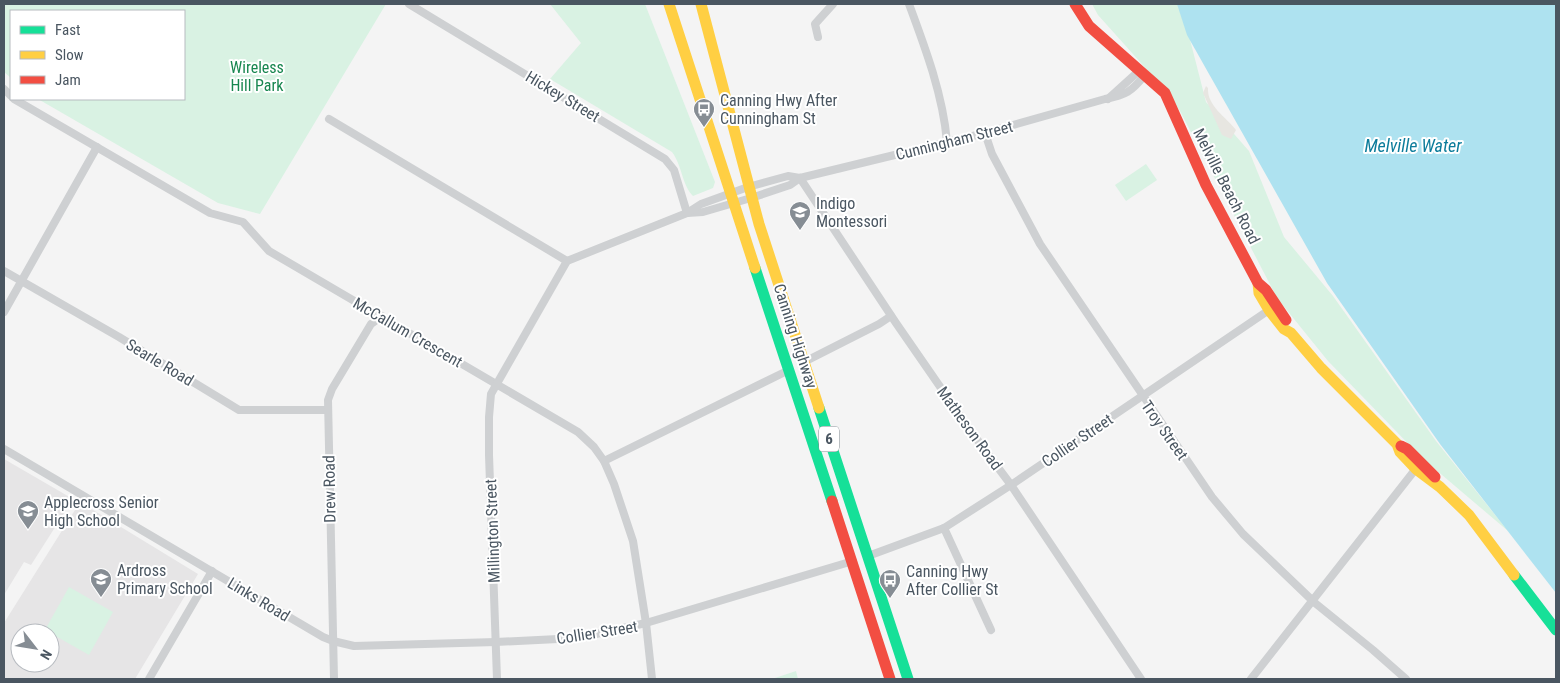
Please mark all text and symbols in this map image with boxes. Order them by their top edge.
legend [10,10,185,100]
text: Fast [55,21,80,39]
text: Slow [55,46,84,64]
park label: Wireless Hill Park [230,58,284,95]
street label: Hickey Street [522,67,604,126]
text: Jam [55,71,81,89]
place label: Canning Hwy After Cunningham St [720,91,837,128]
bus stop icon: Canning Hwy After Cunningham St [692,97,716,128]
street label: Cunningham Street [893,117,1015,164]
street label: Melville Beach Road [1189,125,1264,247]
water label: Melville Water [1364,135,1462,156]
place label: Indigo Montessori [816,194,887,231]
school or university icon: Indigo Montessori [788,200,812,231]
street label: Canning Highway [770,281,822,391]
street label: McCallum Crescent [350,293,466,372]
street label: Searle Road [123,335,197,390]
street label: Matheson Road [933,383,1006,474]
street label: Troy Street [1137,397,1192,464]
street label: Collier Street [1038,410,1117,471]
road number: 6 [819,426,839,452]
street label: Drew Road [319,455,340,523]
street label: Millington Street [481,478,504,583]
place label: Applecross Senior High School [44,493,159,530]
school or university icon: Applecross Senior High School [16,499,40,530]
place label: Ardross Primary School [117,561,213,598]
place label: Canning Hwy After Collier St [906,562,999,599]
school or university icon: Ardross Primary School [89,567,113,598]
bus stop icon: Canning Hwy After Collier St [878,568,902,599]
street label: Links Road [224,573,293,625]
street label: Collier Street [555,617,639,648]
north arrow [10,623,60,673]
text: N [37,647,55,662]

